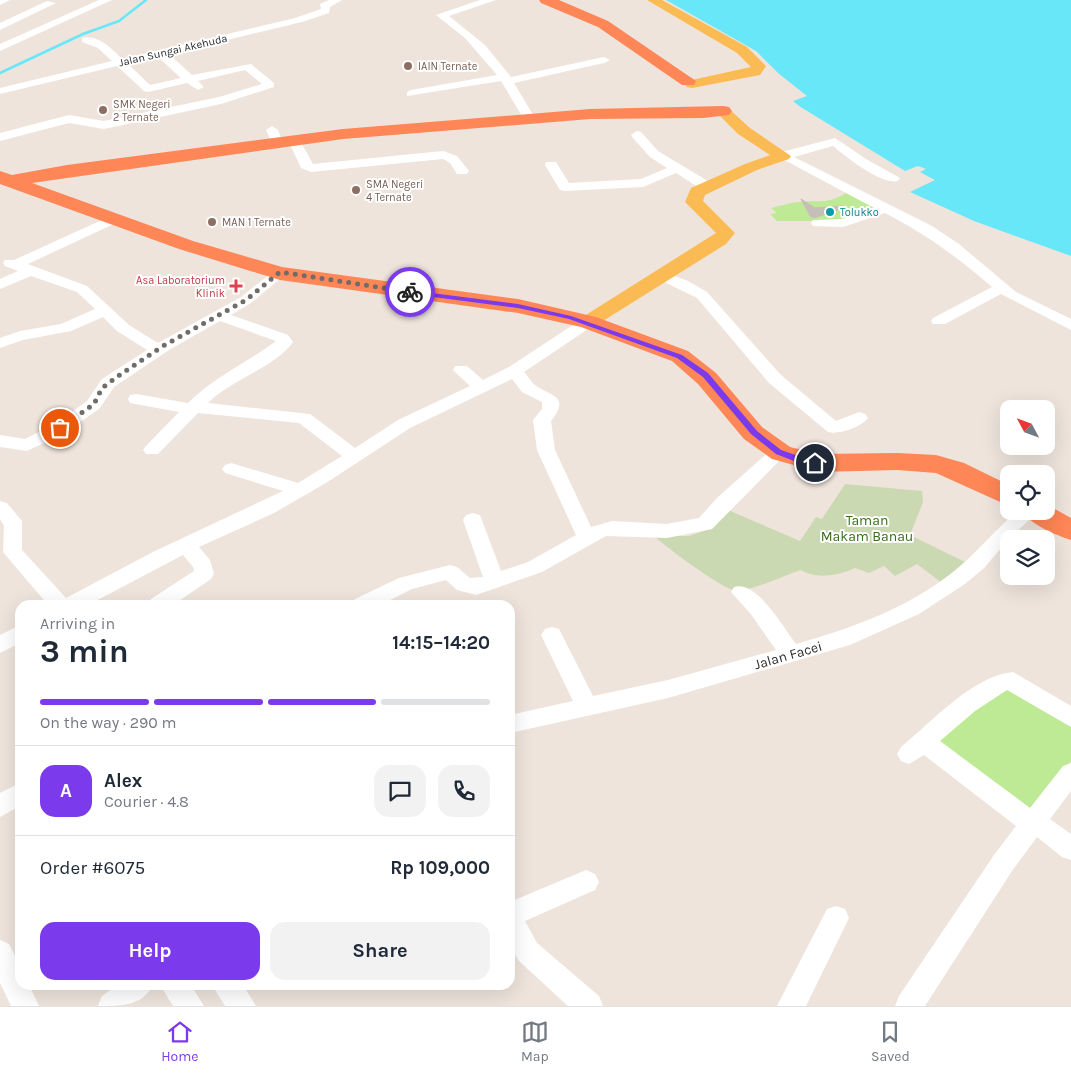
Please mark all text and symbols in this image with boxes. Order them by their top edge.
street label: Jalan Sungai Akehuda [118,32,229,69]
marker: IAIN Ternate [402,60,414,72]
place label: IAIN Ternate [418,60,478,73]
place label: SMK Negeri 2 Ternate [113,98,171,124]
marker: SMK Negeri 2 Ternate [97,104,109,116]
place label: SMA Negeri 4 Ternate [366,178,423,204]
marker: SMA Negeri 4 Ternate [350,184,362,196]
marker: Tolukko [824,206,836,218]
place label: Tolukko [840,206,879,219]
marker: MAN 1 Ternate [206,216,218,228]
place label: MAN 1 Ternate [222,216,291,229]
courier [385,267,435,317]
place label: Asa Laboratorium Klinik [136,274,225,300]
icon: bike [396,278,424,306]
marker: Asa Laboratorium Klinik [229,279,243,293]
north arrow [1000,400,1055,455]
map controls [1000,400,1055,585]
pin [39,407,81,449]
icon: bag [46,414,74,442]
pin [794,442,836,484]
icon: home [801,449,829,477]
button: locate [1000,465,1055,520]
park label: Taman Makam Banau [821,512,913,545]
button: layers [1000,530,1055,585]
text: Arriving in [40,614,115,633]
text: 14:15–14:20 [392,632,490,654]
text: 3 min [40,633,129,670]
street label: Jalan Facei [752,638,824,673]
text: On the way · 290 m [40,713,177,732]
button: chat [374,765,426,817]
button: phone [438,765,490,817]
text: Alex [104,770,142,792]
text: A [60,780,72,802]
text: Courier · 4.8 [104,792,189,811]
text: Order #6075 [40,857,145,879]
text: Rp 109,000 [390,857,490,879]
button: Help [40,922,260,980]
button: Share [270,922,490,980]
tab: Home [161,1018,198,1065]
tab: Map [521,1018,549,1065]
tab: Saved [871,1018,910,1065]

